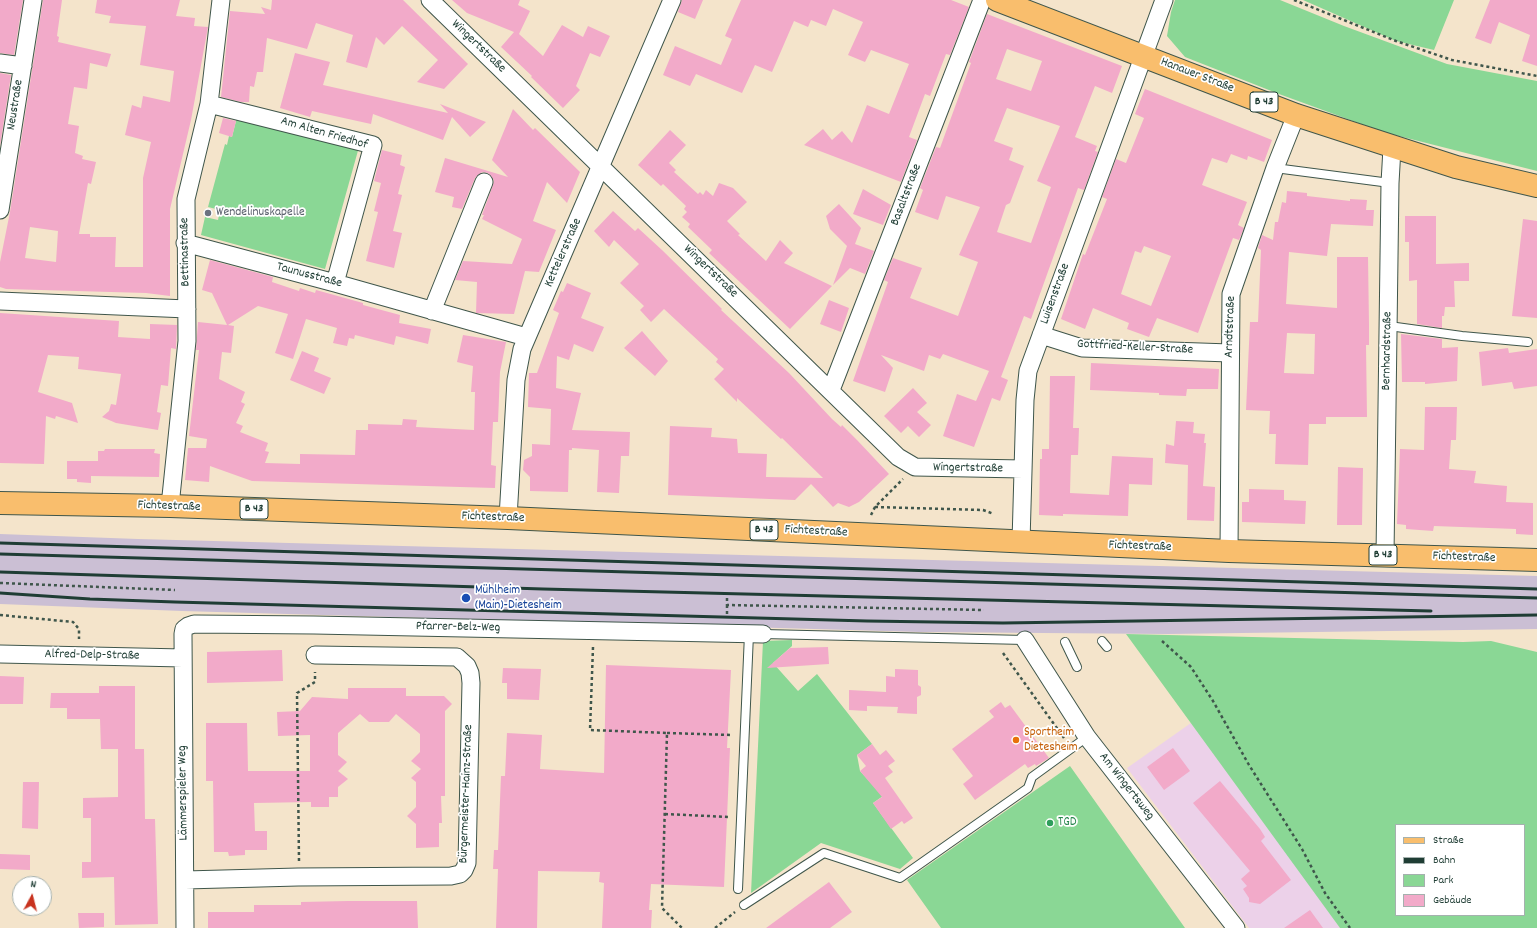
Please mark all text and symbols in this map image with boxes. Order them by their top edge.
street label: Wingertstraße [447,17,509,77]
street label: Hanauer Straße [1158,55,1236,97]
street label: Neustraße [4,79,28,131]
road number: B 43 [1250,92,1278,112]
street label: Am Alten Friedhof [279,114,369,154]
street label: Basaltstraße [888,162,926,228]
place label: Wendelinuskapelle [216,205,305,221]
marker: Wendelinuskapelle [203,208,213,218]
street label: Kettelerstraße [542,216,586,290]
street label: Bettinastraße [178,217,194,287]
street label: Wingertstraße [679,242,741,302]
street label: Taunusstraße [275,260,343,292]
street label: Luisenstraße [1038,261,1074,327]
street label: Arndtstraße [1222,296,1240,358]
street label: Bernhardstraße [1380,311,1396,391]
street label: Gottfried-Keller-Straße [1077,337,1193,359]
street label: Wingertstraße [933,461,1003,477]
street label: Fichtestraße [137,498,201,516]
road number: B 43 [240,499,268,519]
street label: Fichtestraße [461,509,525,527]
road number: B 43 [750,520,778,540]
street label: Fichtestraße [784,523,848,541]
street label: Fichtestraße [1108,538,1172,556]
road number: B 43 [1369,545,1397,565]
street label: Fichtestraße [1432,549,1496,567]
place label: Mühlheim (Main)-Dietesheim [475,583,562,614]
marker: Mühlheim (Main)-Dietesheim [460,592,472,604]
street label: Pfarrer-Belz-Weg [416,619,500,637]
street label: Alfred-Delp-Straße [44,647,140,665]
street label: Bürgermeister-Hainz-Straße [457,724,477,864]
place label: Sportheim Dietesheim [1024,725,1078,756]
marker: Sportheim Dietesheim [1011,735,1021,745]
street label: Lämmerspieler Weg [175,745,193,841]
street label: Am Wingertsweg [1095,750,1157,824]
place label: TGD [1058,815,1076,831]
marker: TGD [1045,818,1055,828]
legend [1395,824,1525,916]
text: Straße [1433,832,1464,849]
text: Bahn [1433,852,1455,869]
text: Park [1433,872,1453,889]
north arrow [12,876,52,916]
text: N [30,877,37,893]
text: Gebäude [1433,892,1472,909]

